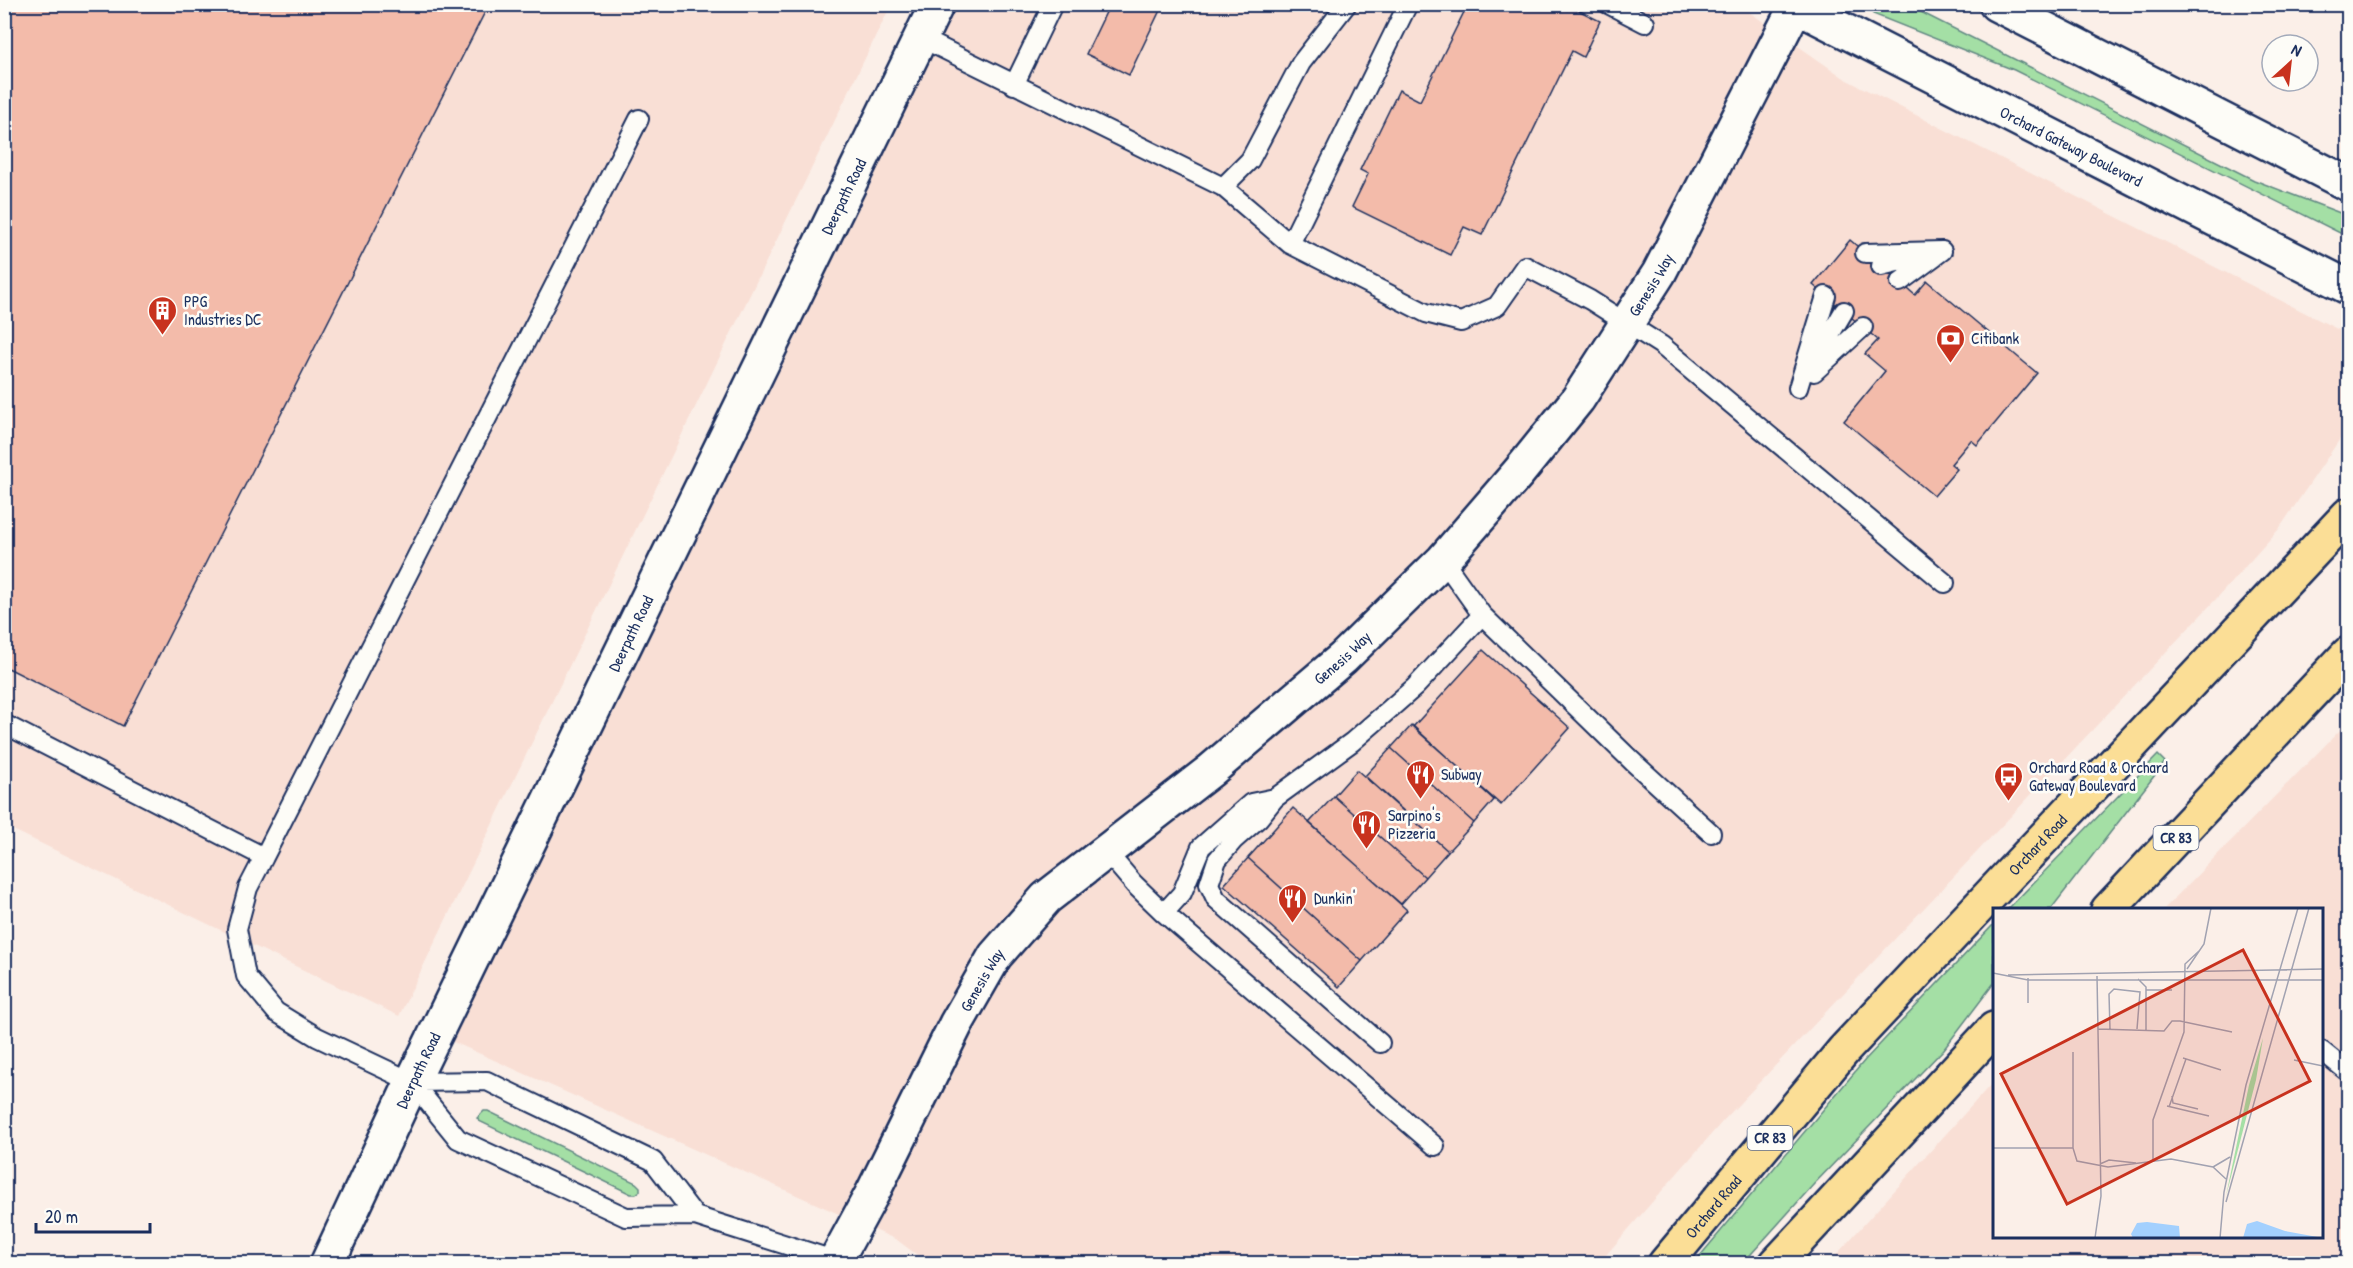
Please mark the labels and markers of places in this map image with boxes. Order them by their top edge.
place label: PPG Industries DC [184,290,262,330]
building icon: PPG Industries DC [147,294,179,336]
bank icon: Citibank [1934,322,1966,364]
place label: Citibank [1971,327,2020,349]
place label: Orchard Road & Orchard Gateway Boulevard [2029,756,2168,796]
restaurant icon: Subway [1404,758,1436,800]
bus stop icon: Orchard Road & Orchard Gateway Boulevard [1992,760,2024,802]
place label: Subway [1441,763,1482,785]
place label: Sarpino's Pizzeria [1388,804,1441,844]
restaurant icon: Sarpino's Pizzeria [1351,808,1383,850]
restaurant icon: Dunkin' [1277,882,1309,924]
place label: Dunkin' [1314,887,1355,909]

